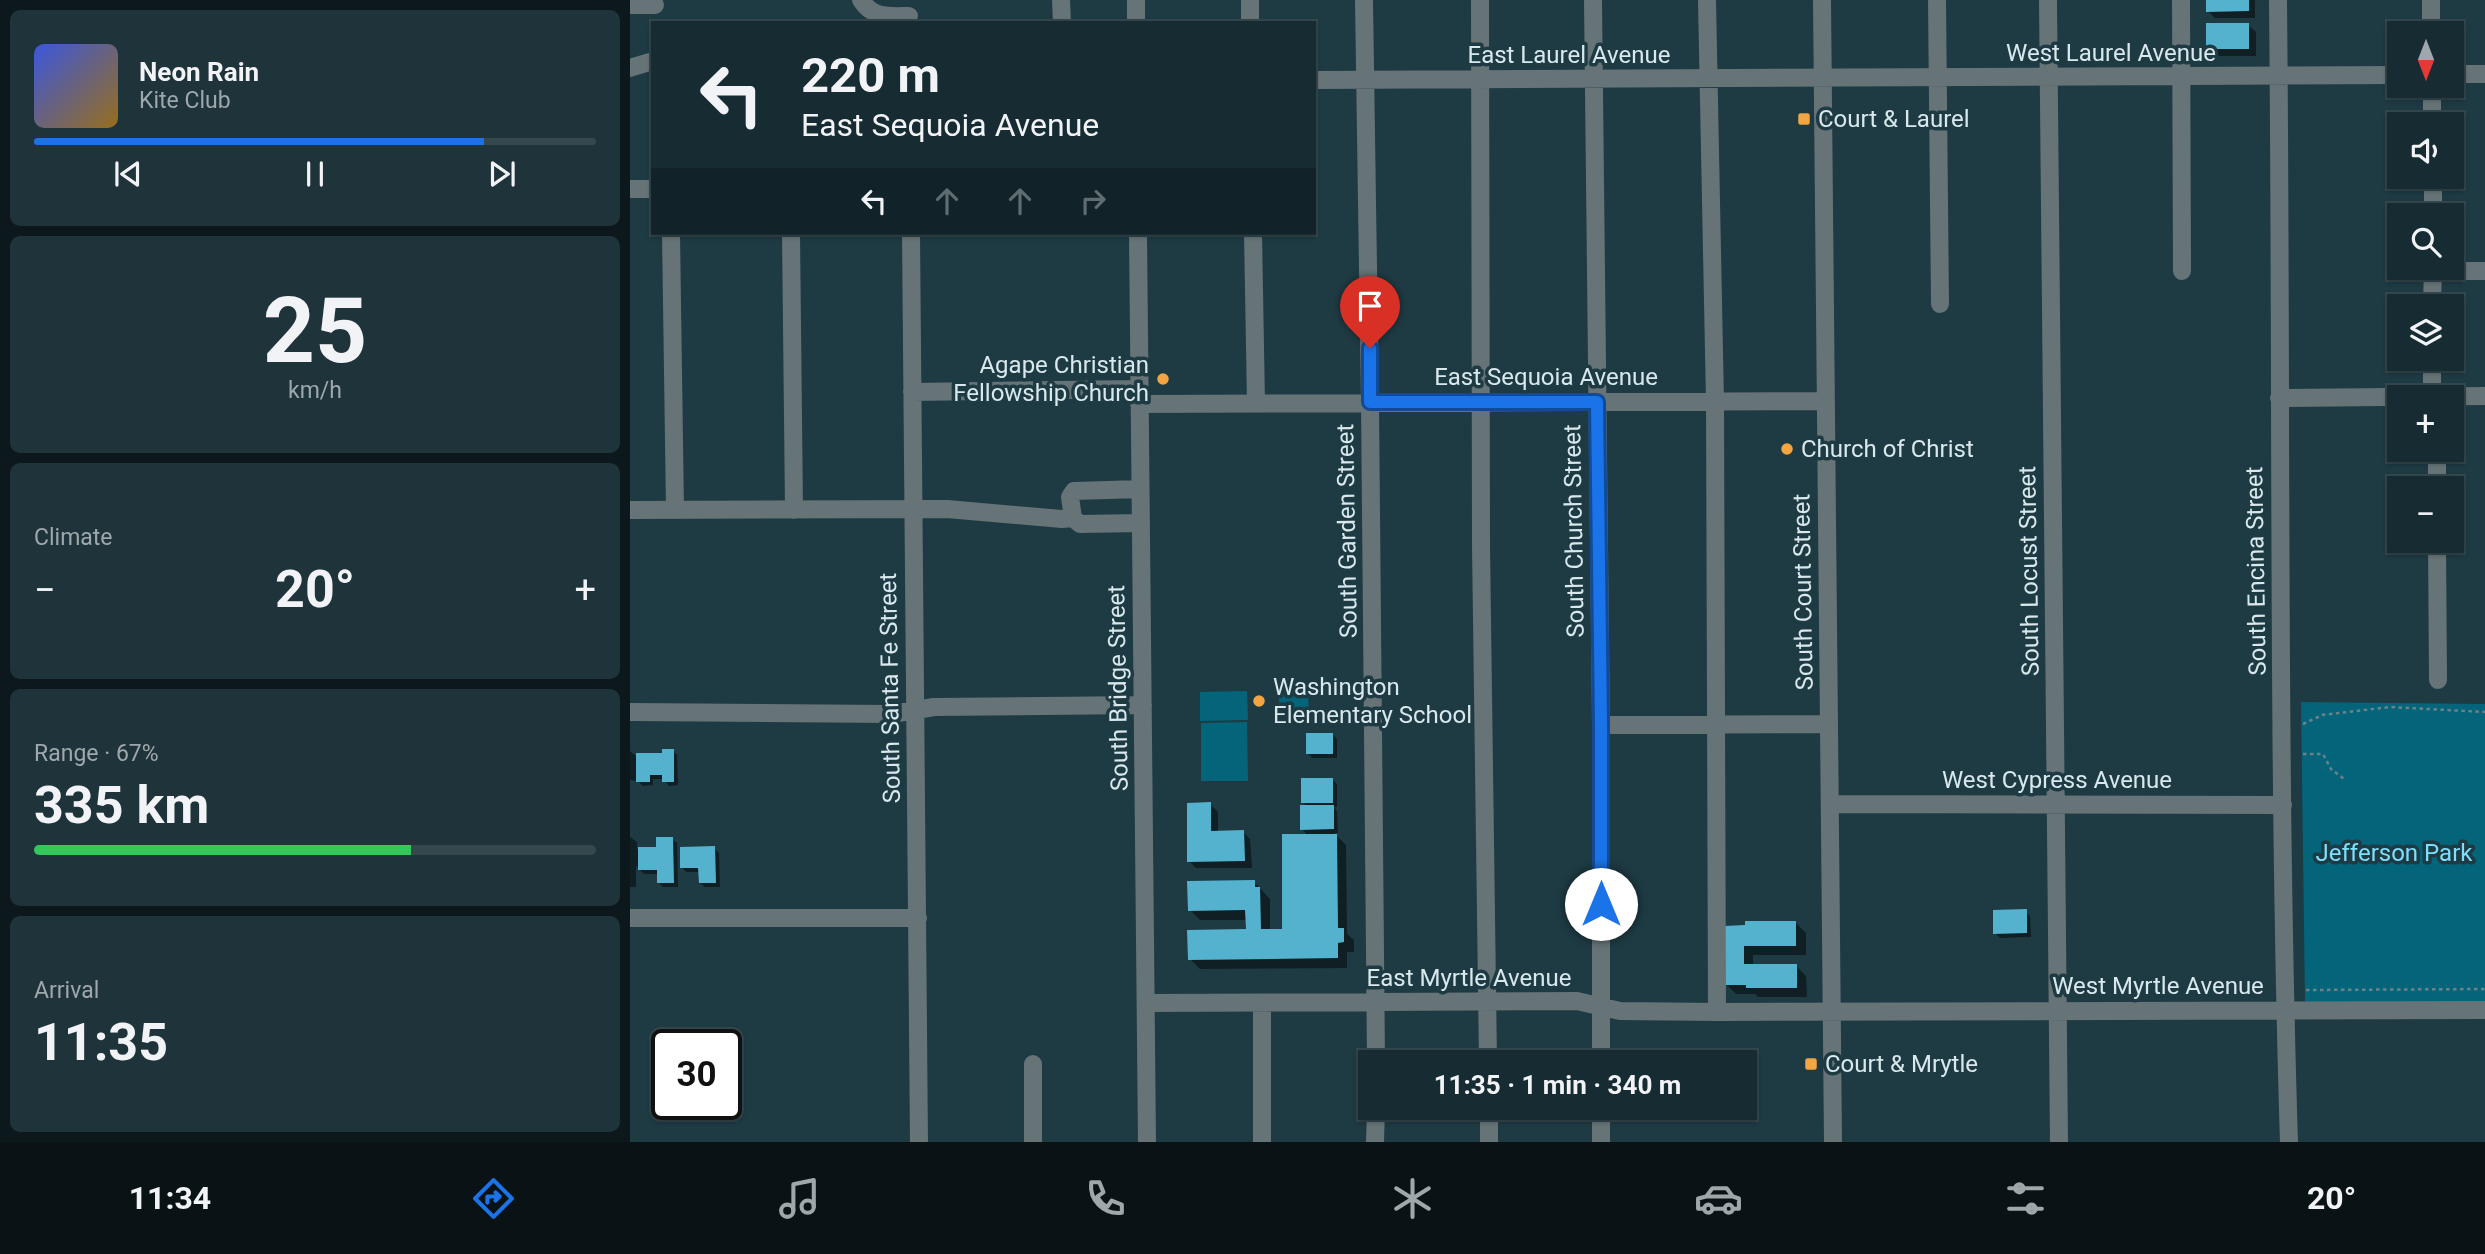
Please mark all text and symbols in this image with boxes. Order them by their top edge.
north arrow [2387,21,2464,98]
map controls [2387,21,2464,553]
street label: West Laurel Avenue [2006,39,2216,67]
street label: East Laurel Avenue [1467,41,1671,69]
text: 220 m [801,47,940,104]
icon: left [686,49,777,140]
text: Neon Rain [139,57,259,87]
text: Kite Club [139,87,231,114]
place label: Court & Laurel [1818,105,1970,133]
text: East Sequoia Avenue [801,106,1099,144]
marker: Court & Laurel [1796,111,1812,127]
button: sound [2387,112,2464,189]
icon: previous [109,155,147,193]
icon: pause [296,155,334,193]
icon: next [483,155,521,193]
icon: left [855,182,893,220]
icon: ahead [928,182,966,220]
icon: ahead [1001,182,1039,220]
icon: right [1074,182,1112,220]
button: search [2387,203,2464,280]
pin [1340,276,1400,348]
text: 25 [263,278,367,384]
icon: arrive [1351,287,1389,325]
button: layers [2387,294,2464,371]
place label: Agape Christian Fellowship Church [953,351,1149,407]
street label: East Sequoia Avenue [1434,363,1658,391]
marker: Agape Christian Fellowship Church [1155,371,1171,387]
text: km/h [288,377,342,404]
button: + [2387,385,2464,462]
street label: South Garden Street [1331,423,1363,638]
street label: South Church Street [1558,424,1590,638]
place label: Church of Christ [1801,435,1974,463]
marker: Church of Christ [1779,441,1795,457]
street label: South Locust Street [2013,466,2045,676]
street label: South Encina Street [2240,466,2272,676]
button: − [2387,476,2464,553]
street label: South Court Street [1787,493,1819,691]
text: Climate [34,524,113,551]
text: 20° [275,559,355,620]
text: − [34,568,56,612]
text: + [574,568,596,612]
street label: South Santa Fe Street [874,572,906,804]
street label: South Bridge Street [1102,585,1134,791]
place label: Washington Elementary School [1273,673,1472,729]
marker: Washington Elementary School [1251,693,1267,709]
text: Range · 67% [34,740,159,767]
street label: West Cypress Avenue [1942,766,2172,794]
text: 335 km [34,775,209,836]
park label: Jefferson Park [2316,839,2473,867]
position arrow [1564,867,1638,941]
street label: East Myrtle Avenue [1367,964,1571,992]
street label: West Myrtle Avenue [2052,972,2264,1000]
text: Arrival [34,977,99,1004]
text: 11:35 [34,1012,168,1073]
speed limit sign: 30 [651,1029,742,1120]
place label: Court & Mrytle [1825,1050,1978,1078]
marker: Court & Mrytle [1803,1056,1819,1072]
text: 11:35 · 1 min · 340 m [1434,1070,1681,1100]
icon: directions [469,1174,518,1223]
icon: music [775,1174,824,1223]
icon: phone [1081,1174,1130,1223]
icon: climate [1388,1174,1437,1223]
icon: car [1694,1174,1743,1223]
icon: filters [2001,1174,2050,1223]
text: 11:34 [129,1179,211,1217]
text: 20° [2307,1179,2356,1217]

